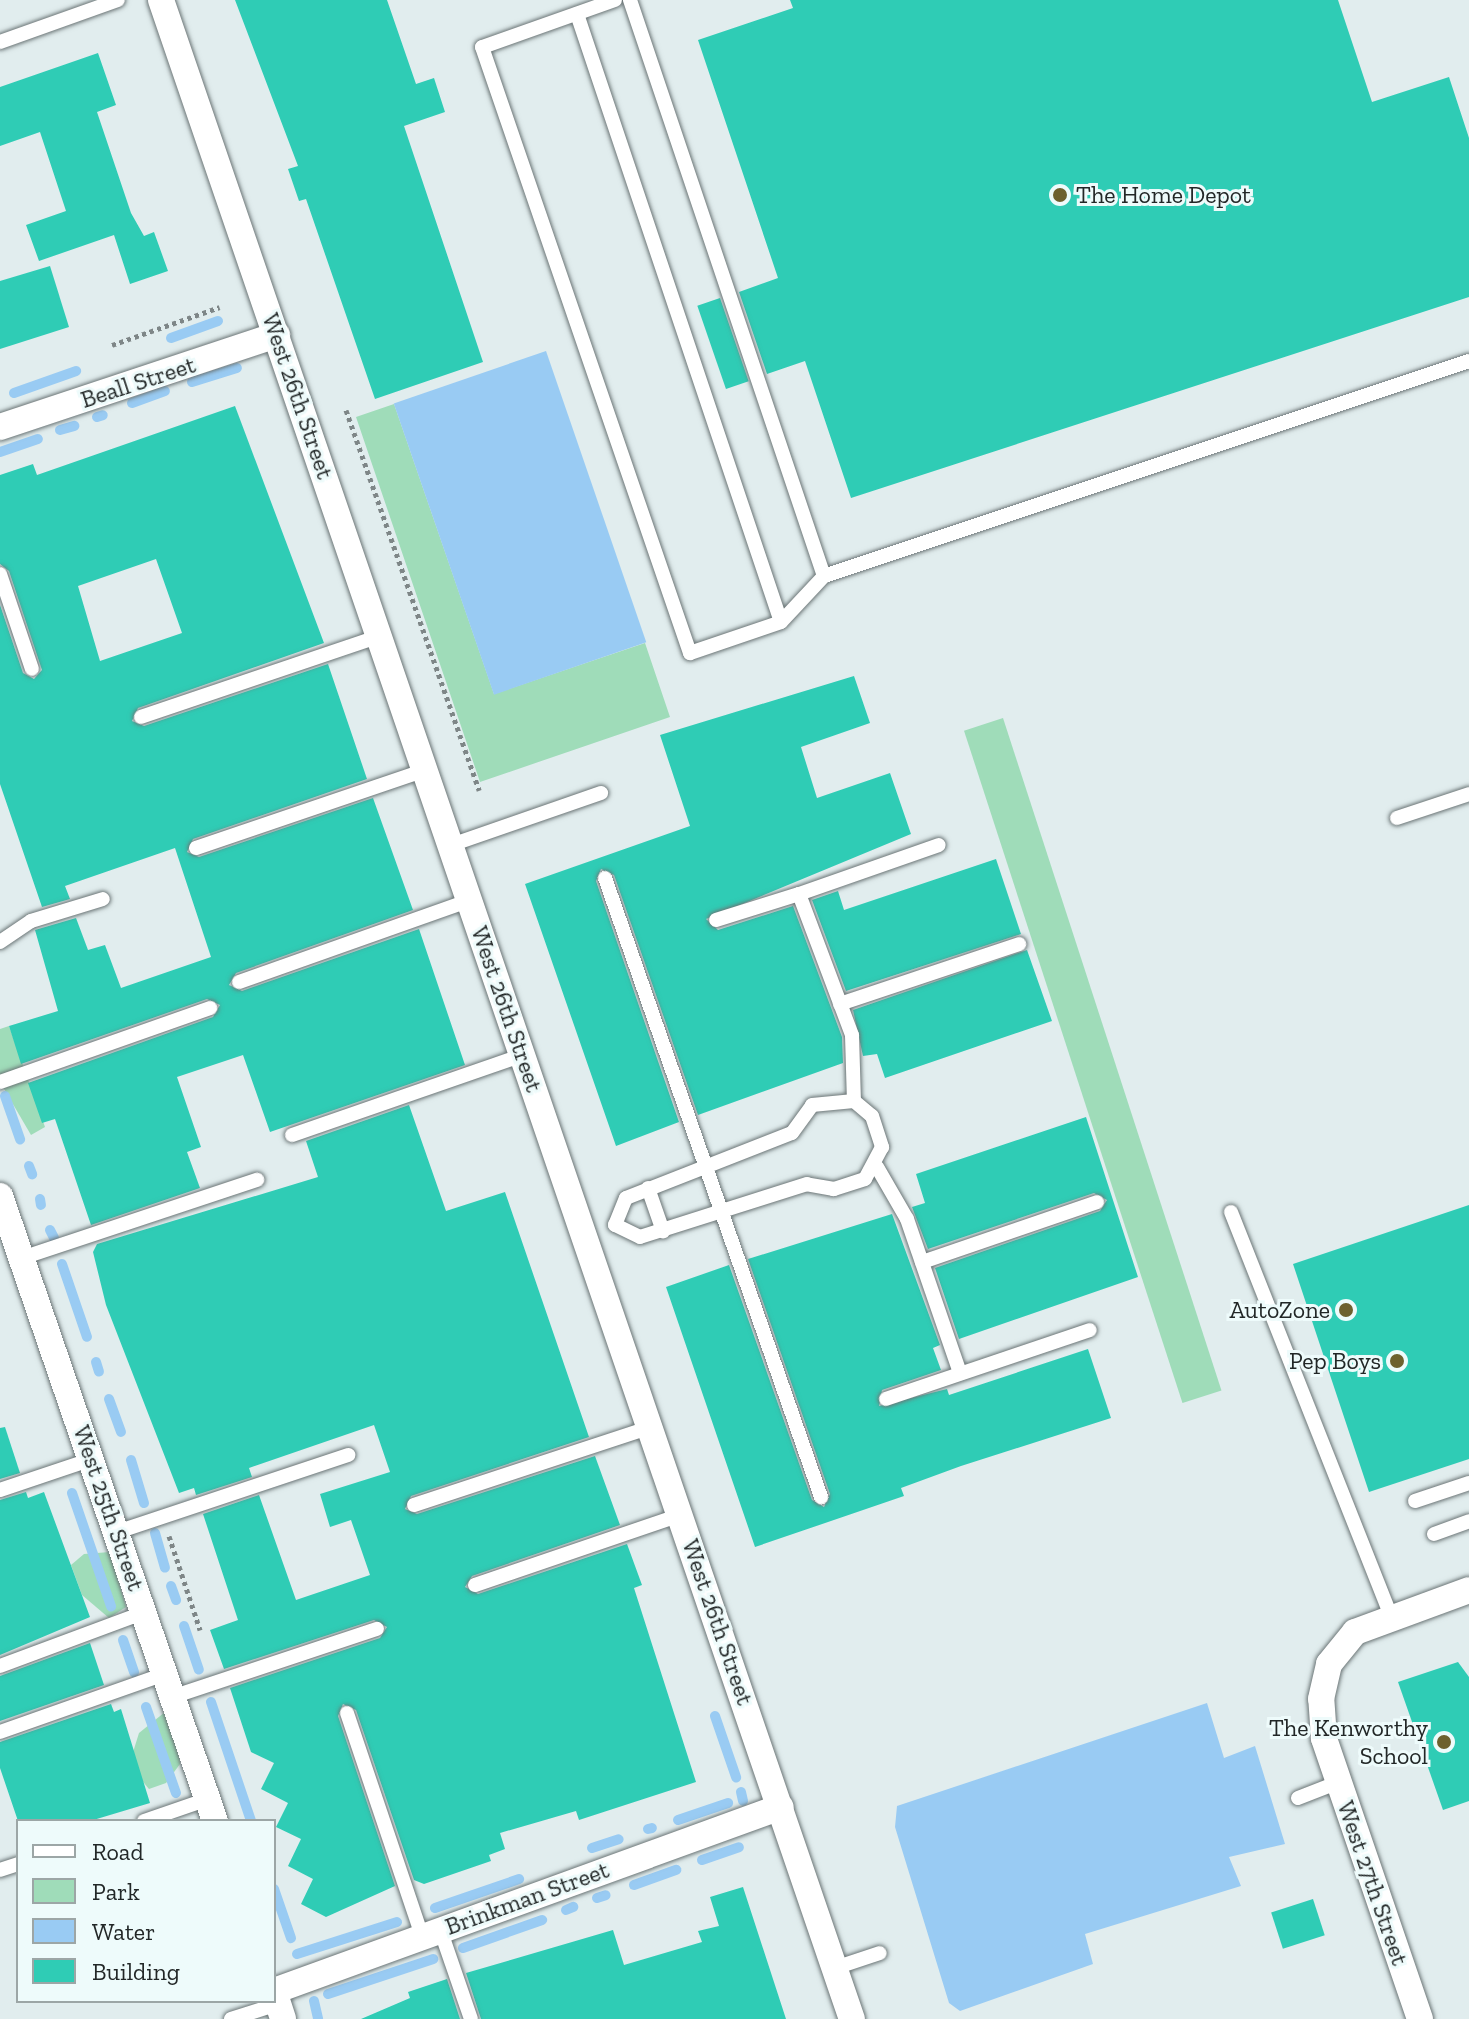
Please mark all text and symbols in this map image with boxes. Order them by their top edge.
place label: The Home Depot [1076,181,1251,209]
marker: The Home Depot [1051,186,1069,204]
street label: West 26th Street [256,309,340,483]
street label: Beall Street [77,350,199,414]
street label: West 26th Street [465,922,549,1096]
place label: AutoZone [1229,1296,1330,1324]
marker: AutoZone [1337,1301,1355,1319]
place label: Pep Boys [1289,1347,1381,1375]
marker: Pep Boys [1388,1352,1406,1370]
street label: West 25th Street [67,1421,151,1595]
street label: West 26th Street [676,1535,760,1709]
place label: The Kenworthy School [1269,1714,1428,1770]
marker: The Kenworthy School [1435,1733,1453,1751]
street label: West 27th Street [1331,1797,1415,1969]
legend [16,1819,276,2003]
text: Road [92,1837,144,1866]
street label: Brinkman Street [441,1855,613,1941]
text: Park [92,1877,140,1906]
text: Water [92,1917,155,1946]
text: Building [92,1957,180,1986]

